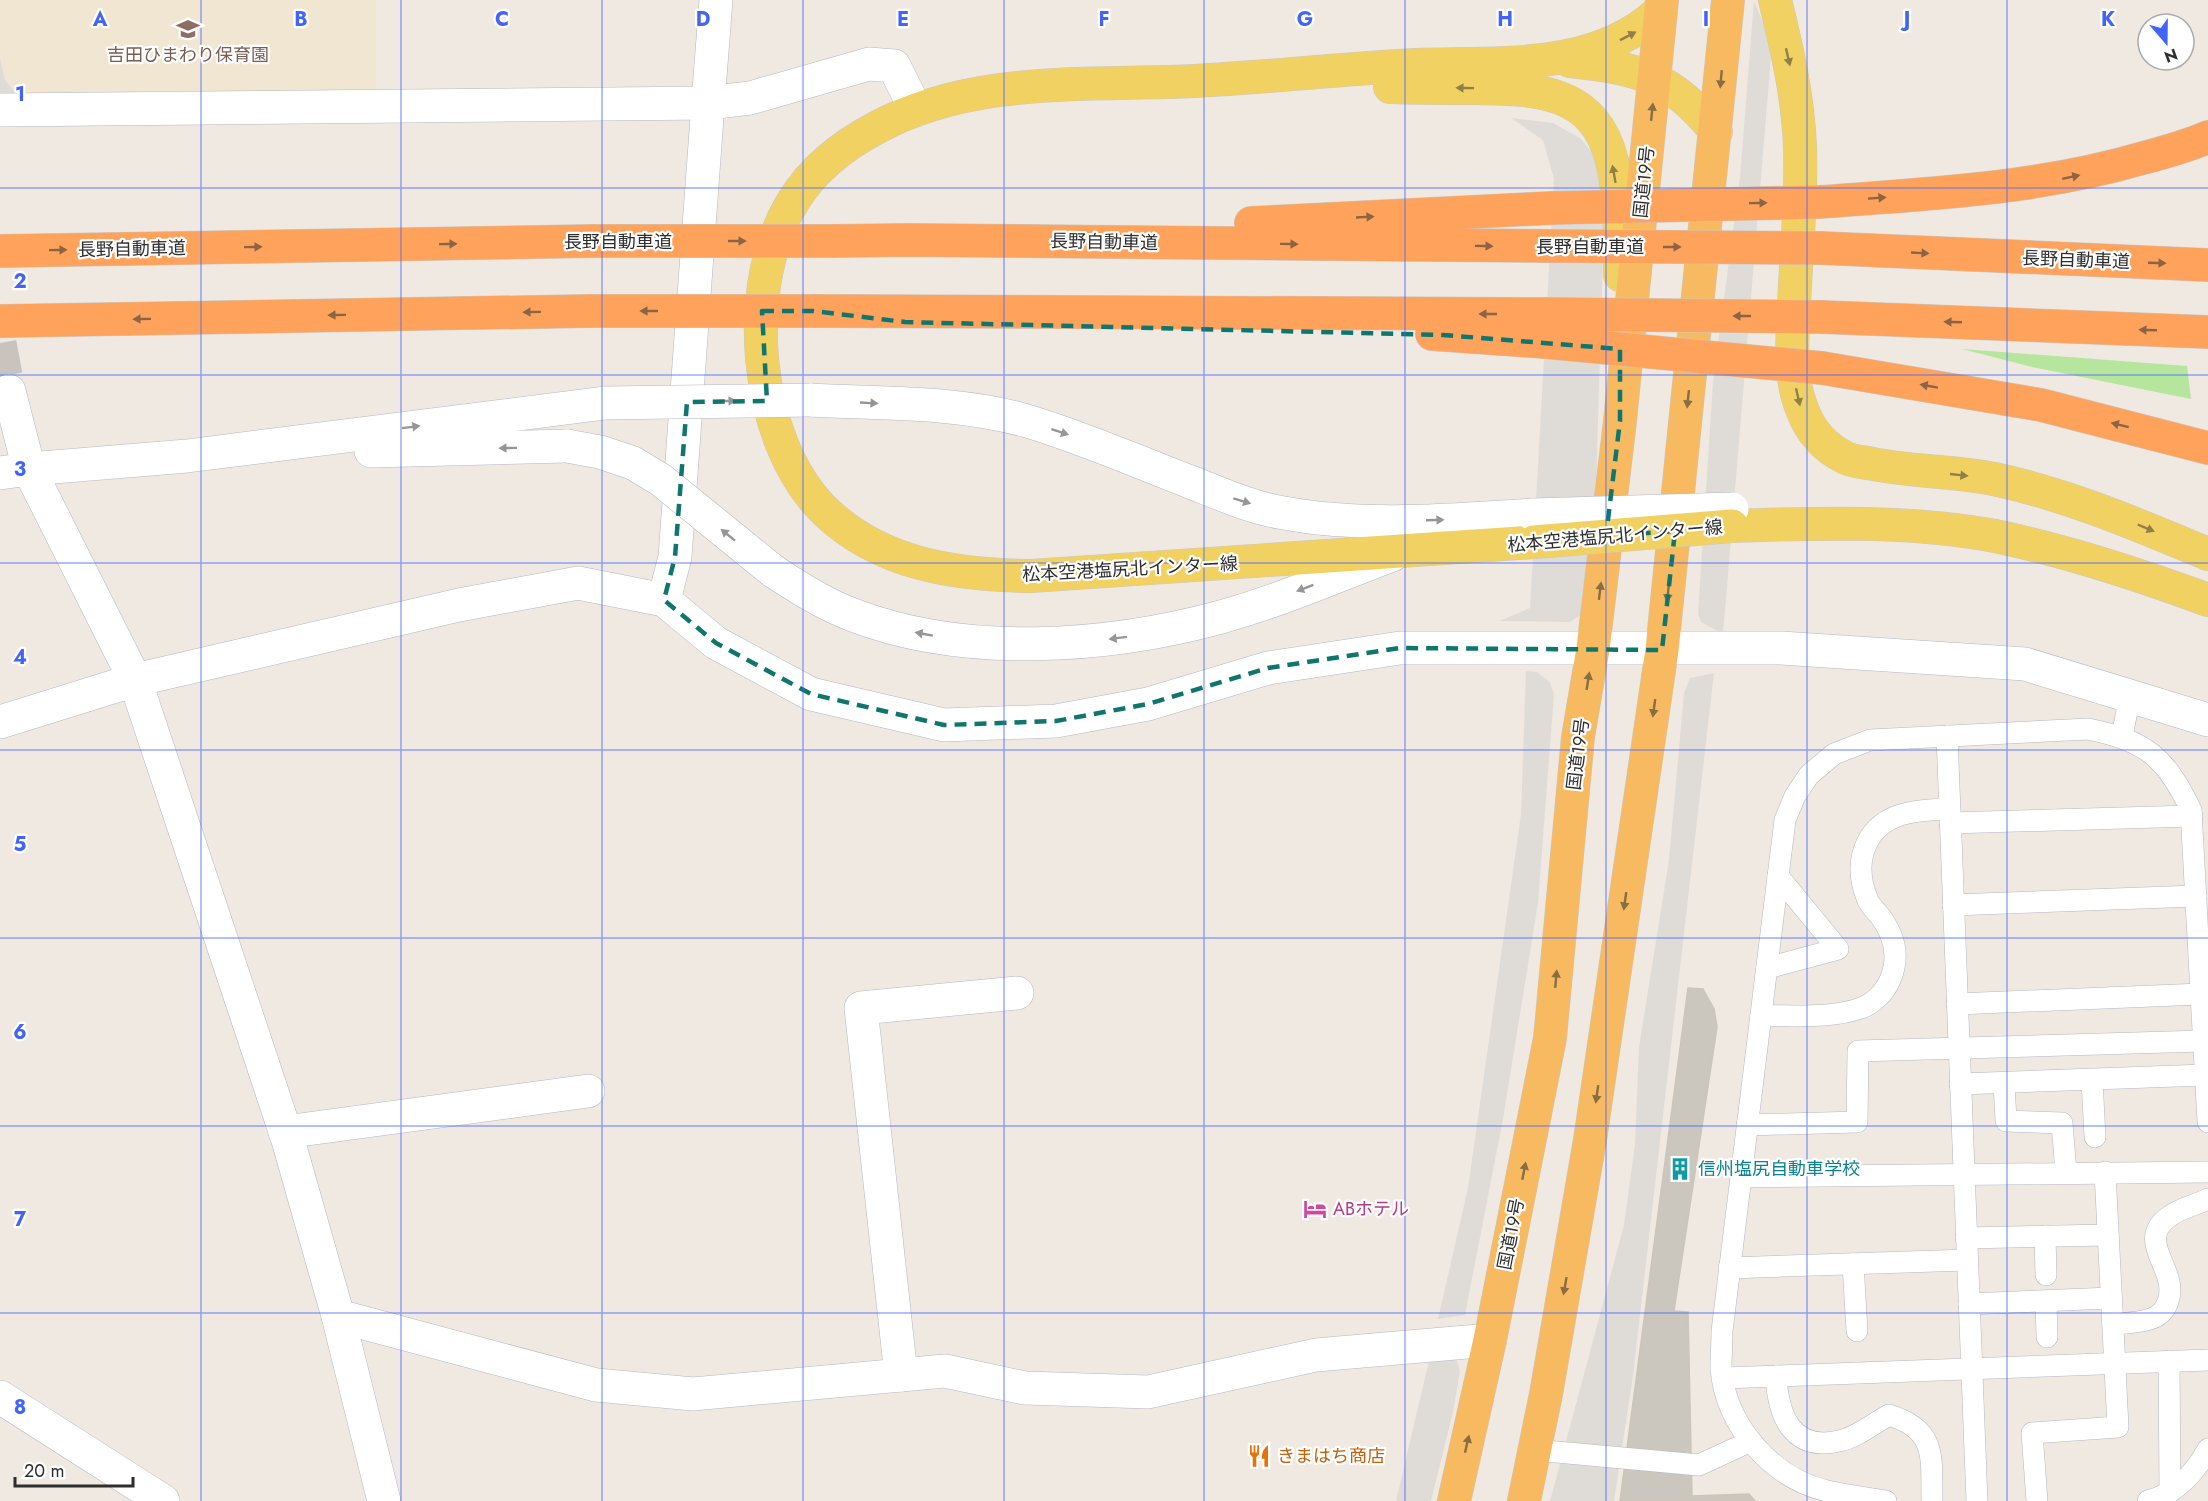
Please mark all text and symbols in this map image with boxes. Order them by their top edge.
text: A [92,5,108,34]
text: B [294,5,308,34]
text: C [495,5,509,34]
text: D [696,5,710,34]
text: E [897,5,909,34]
text: F [1098,5,1110,34]
text: G [1297,5,1313,34]
text: H [1497,5,1513,34]
text: I [1703,5,1709,34]
text: J [1900,5,1910,34]
text: K [2101,5,2115,34]
north arrow [2136,12,2196,72]
school or university icon: 吉田ひまわり保育園 [175,16,201,42]
one-way arrow [1619,31,1637,41]
place label: 吉田ひまわり保育園 [107,42,269,68]
text: N [2161,43,2181,69]
one-way arrow [1784,48,1794,66]
one-way arrow [1716,70,1726,89]
text: 1 [15,80,25,109]
one-way arrow [1455,83,1474,93]
one-way arrow [1647,103,1656,122]
street label: 国道19号 [1627,145,1661,219]
one-way arrow [1609,164,1618,183]
one-way arrow [2061,171,2080,181]
one-way arrow [1867,193,1886,203]
one-way arrow [1748,199,1767,208]
one-way arrow [1355,213,1374,222]
street label: 長野自動車道 [1050,228,1158,256]
street label: 長野自動車道 [564,229,672,255]
street label: 長野自動車道 [1536,234,1644,260]
street label: 長野自動車道 [78,235,186,263]
one-way arrow [728,236,747,246]
one-way arrow [439,239,458,249]
one-way arrow [1280,239,1299,248]
one-way arrow [1475,241,1494,251]
one-way arrow [244,242,263,252]
one-way arrow [1662,242,1681,252]
street label: 長野自動車道 [2022,245,2130,275]
one-way arrow [49,246,68,255]
one-way arrow [1911,248,1930,258]
one-way arrow [2147,258,2166,268]
text: 2 [13,267,27,296]
one-way arrow [640,306,659,316]
one-way arrow [523,307,542,317]
one-way arrow [1479,309,1498,319]
one-way arrow [328,310,347,320]
one-way arrow [1732,311,1751,321]
one-way arrow [133,314,152,324]
one-way arrow [1944,317,1963,327]
one-way arrow [2139,325,2158,335]
one-way arrow [1919,381,1938,390]
one-way arrow [1794,388,1804,406]
one-way arrow [1683,390,1693,409]
one-way arrow [717,396,736,406]
one-way arrow [859,398,878,407]
one-way arrow [2110,419,2129,429]
one-way arrow [402,423,421,432]
one-way arrow [1051,428,1069,438]
one-way arrow [499,443,518,452]
text: 3 [14,455,26,484]
one-way arrow [1950,470,1969,480]
one-way arrow [1234,497,1252,507]
street label: 松本空港塩尻北インター線 [1506,514,1724,558]
one-way arrow [1426,515,1445,525]
one-way arrow [2137,524,2154,533]
one-way arrow [720,528,736,541]
street label: 松本空港塩尻北インター線 [1021,550,1239,588]
one-way arrow [1595,581,1605,600]
one-way arrow [1296,583,1314,593]
one-way arrow [1663,584,1673,603]
one-way arrow [914,629,933,638]
one-way arrow [1108,633,1127,643]
text: 4 [13,643,27,672]
one-way arrow [1583,671,1592,690]
one-way arrow [1649,699,1658,718]
street label: 国道19号 [1561,716,1595,792]
text: 5 [14,830,27,859]
one-way arrow [1621,892,1630,911]
one-way arrow [1551,969,1561,988]
text: 6 [13,1018,27,1047]
one-way arrow [1593,1085,1602,1104]
building icon: 信州塩尻自動車学校 [1667,1156,1693,1182]
place label: 信州塩尻自動車学校 [1698,1156,1860,1182]
one-way arrow [1520,1161,1529,1180]
hotel icon: ABホテル [1302,1196,1328,1222]
place label: ABホテル [1333,1196,1409,1222]
street label: 国道19号 [1491,1196,1531,1272]
text: 7 [14,1205,27,1234]
one-way arrow [1560,1277,1569,1296]
text: 8 [14,1393,26,1422]
one-way arrow [1462,1435,1472,1453]
restaurant icon: きまはち商店 [1246,1443,1272,1469]
place label: きまはち商店 [1277,1443,1385,1469]
scale bar [15,1450,134,1488]
text: 20 m [24,1458,64,1484]

